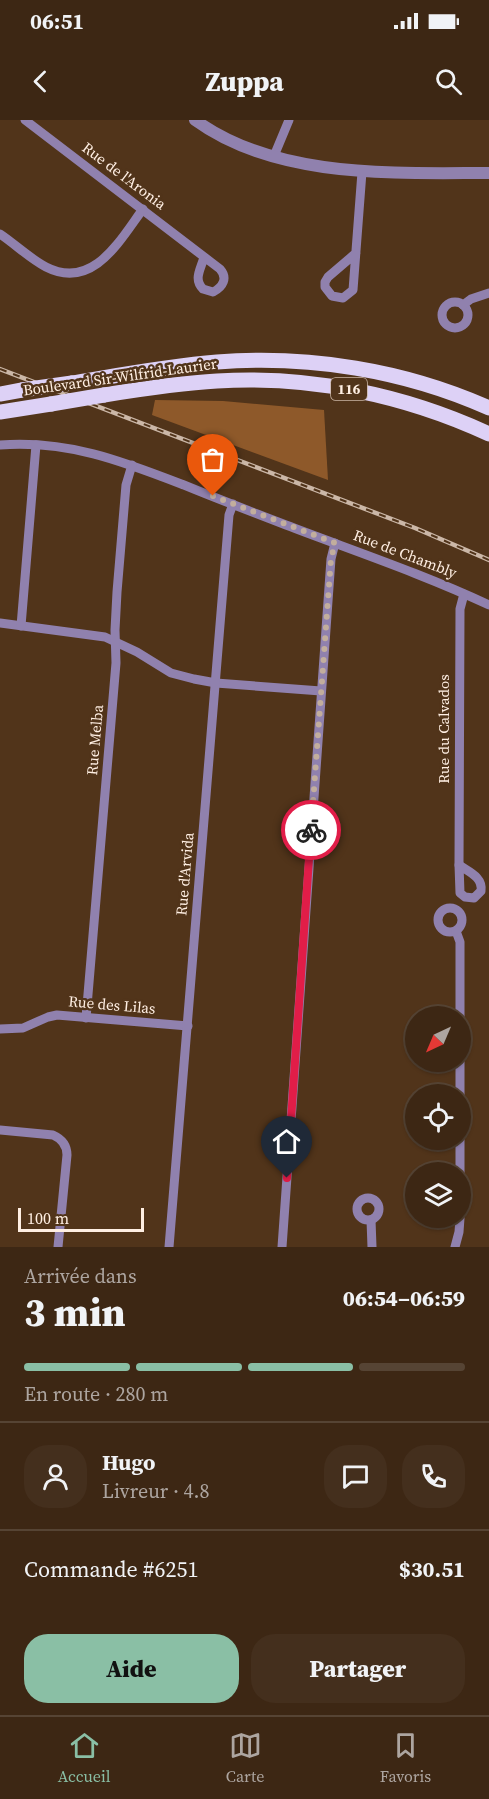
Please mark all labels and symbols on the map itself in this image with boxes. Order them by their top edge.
street label: Rue de l'Aronia [78,137,171,214]
street label: Boulevard Sir-Wilfrid-Laurier [22,352,219,401]
road number: 116 [331,378,367,400]
pin [187,434,238,496]
street label: Rue de Chambly [351,524,460,583]
street label: Rue du Calvados [433,674,454,784]
street label: Rue Melba [81,703,108,776]
courier [281,800,341,860]
street label: Rue d'Arvida [170,831,199,916]
street label: Rue des Lilas [68,990,156,1019]
north arrow [405,1006,471,1072]
pin [261,1116,312,1178]
scale bar [18,1205,144,1232]

